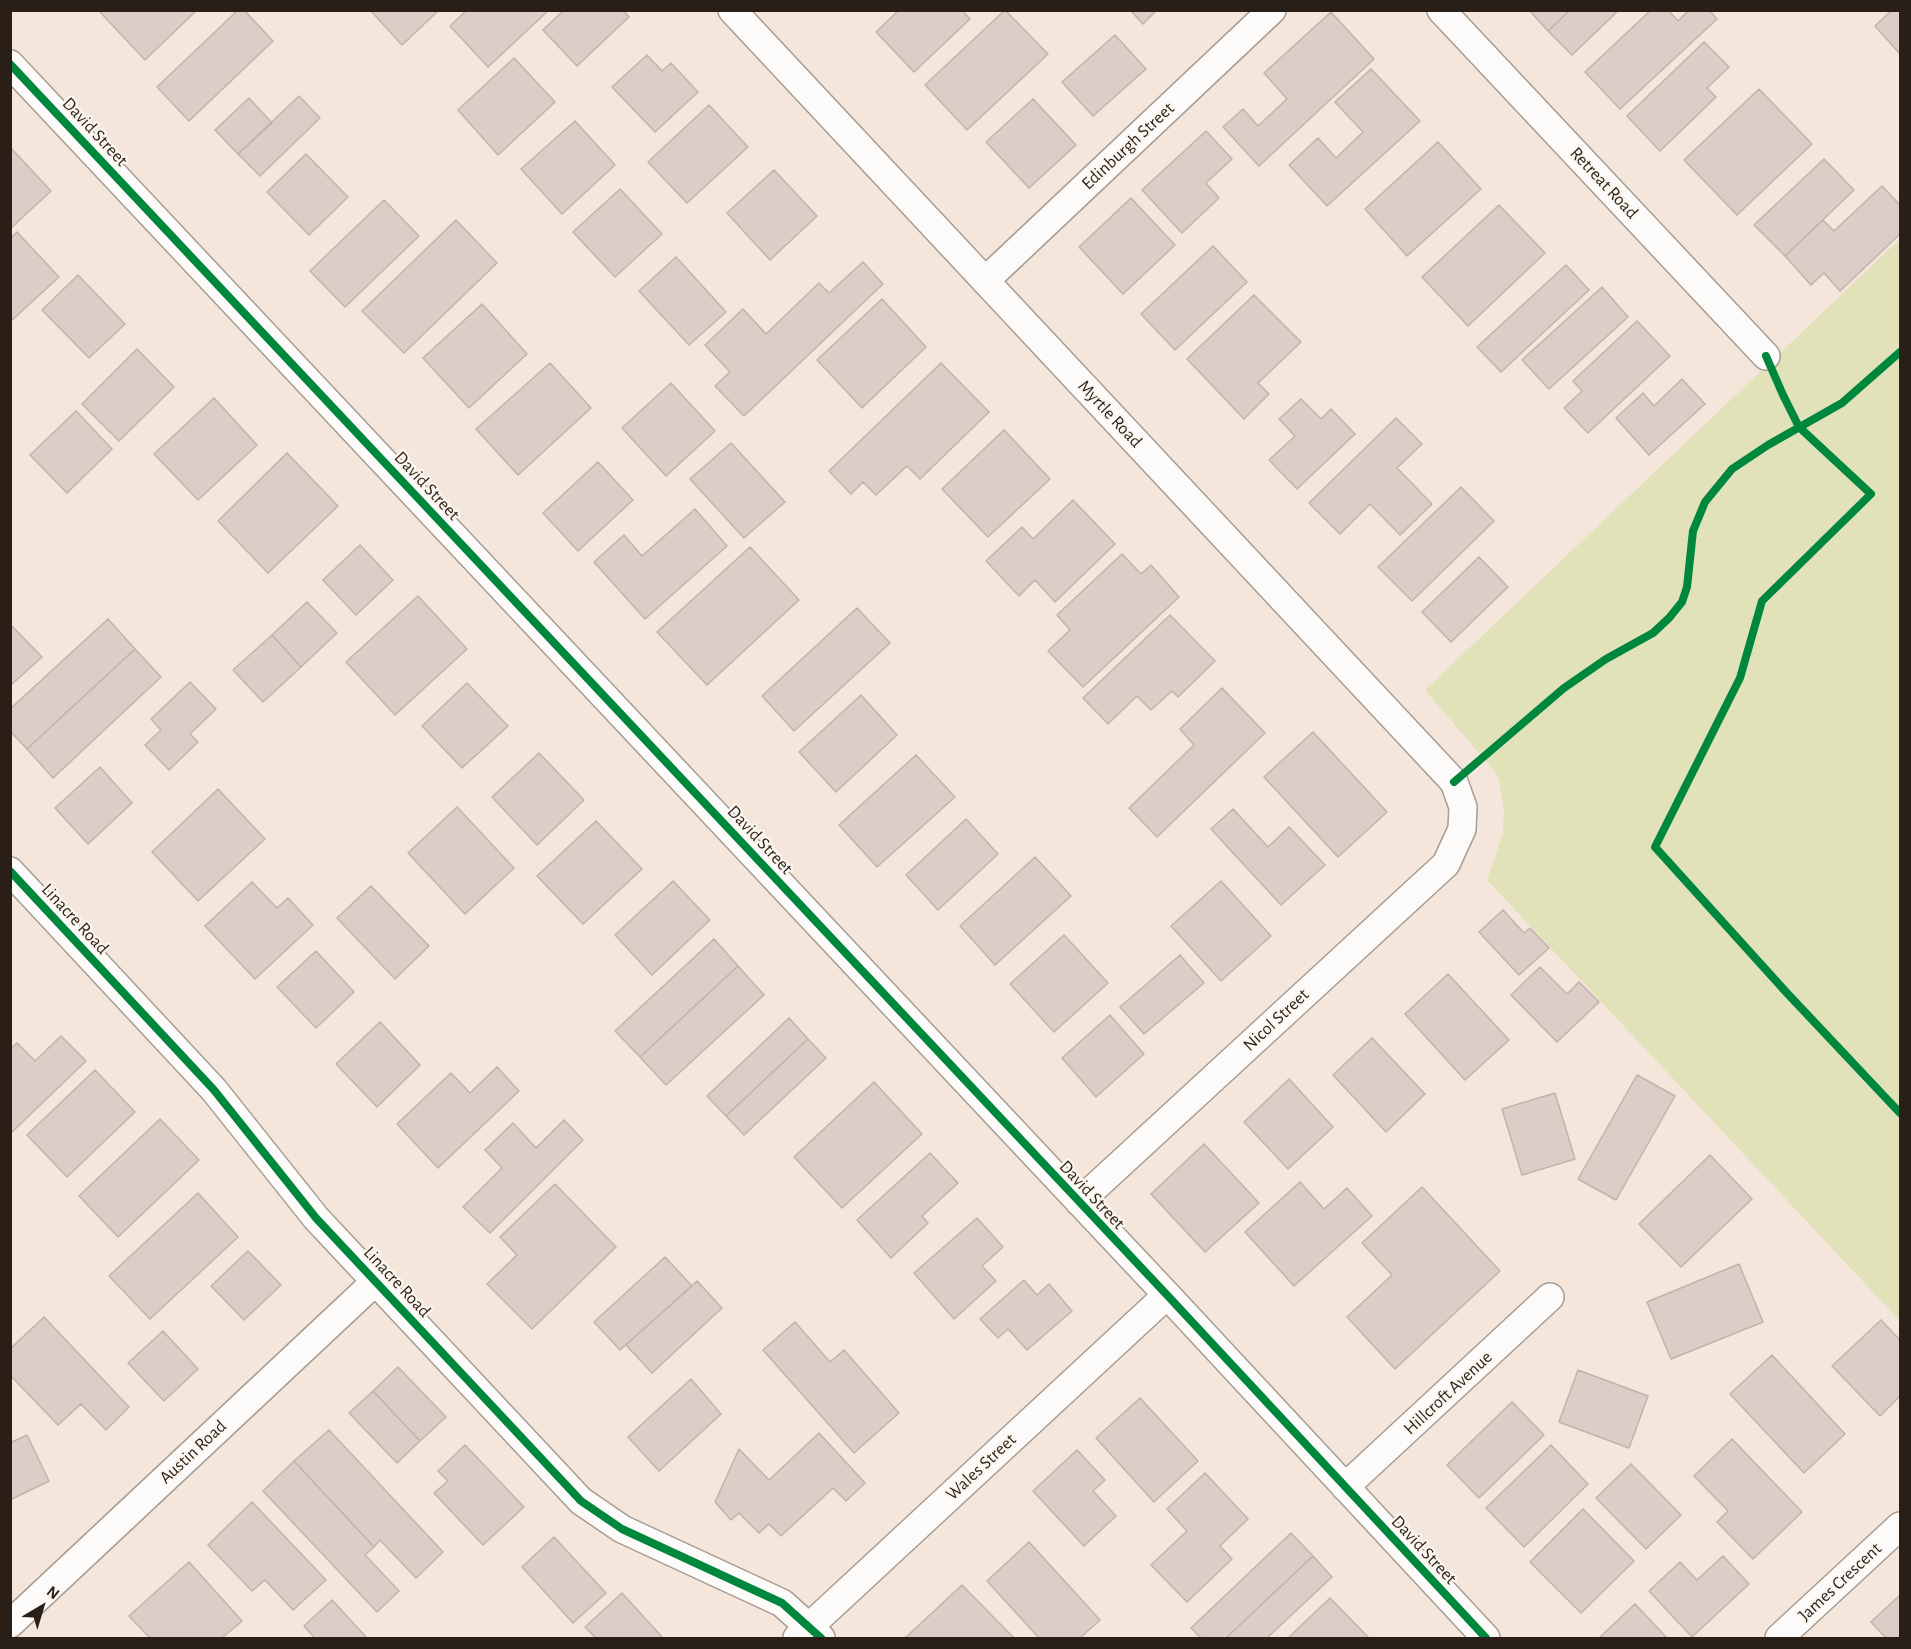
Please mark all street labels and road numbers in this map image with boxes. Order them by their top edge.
street label: David Street [58,93,132,171]
street label: Edinburgh Street [1077,98,1179,194]
street label: Retreat Road [1565,143,1643,223]
street label: Myrtle Road [1073,376,1147,452]
street label: David Street [390,447,464,525]
street label: David Street [723,801,797,879]
street label: Linacre Road [37,879,113,959]
street label: Nicol Street [1239,984,1313,1056]
street label: David Street [1055,1156,1129,1234]
street label: Linacre Road [359,1242,435,1322]
street label: Hillcroft Avenue [1399,1346,1497,1440]
street label: Austin Road [155,1415,231,1489]
street label: Wales Street [941,1429,1021,1505]
street label: David Street [1387,1511,1461,1589]
street label: James Crescent [1794,1538,1886,1626]

